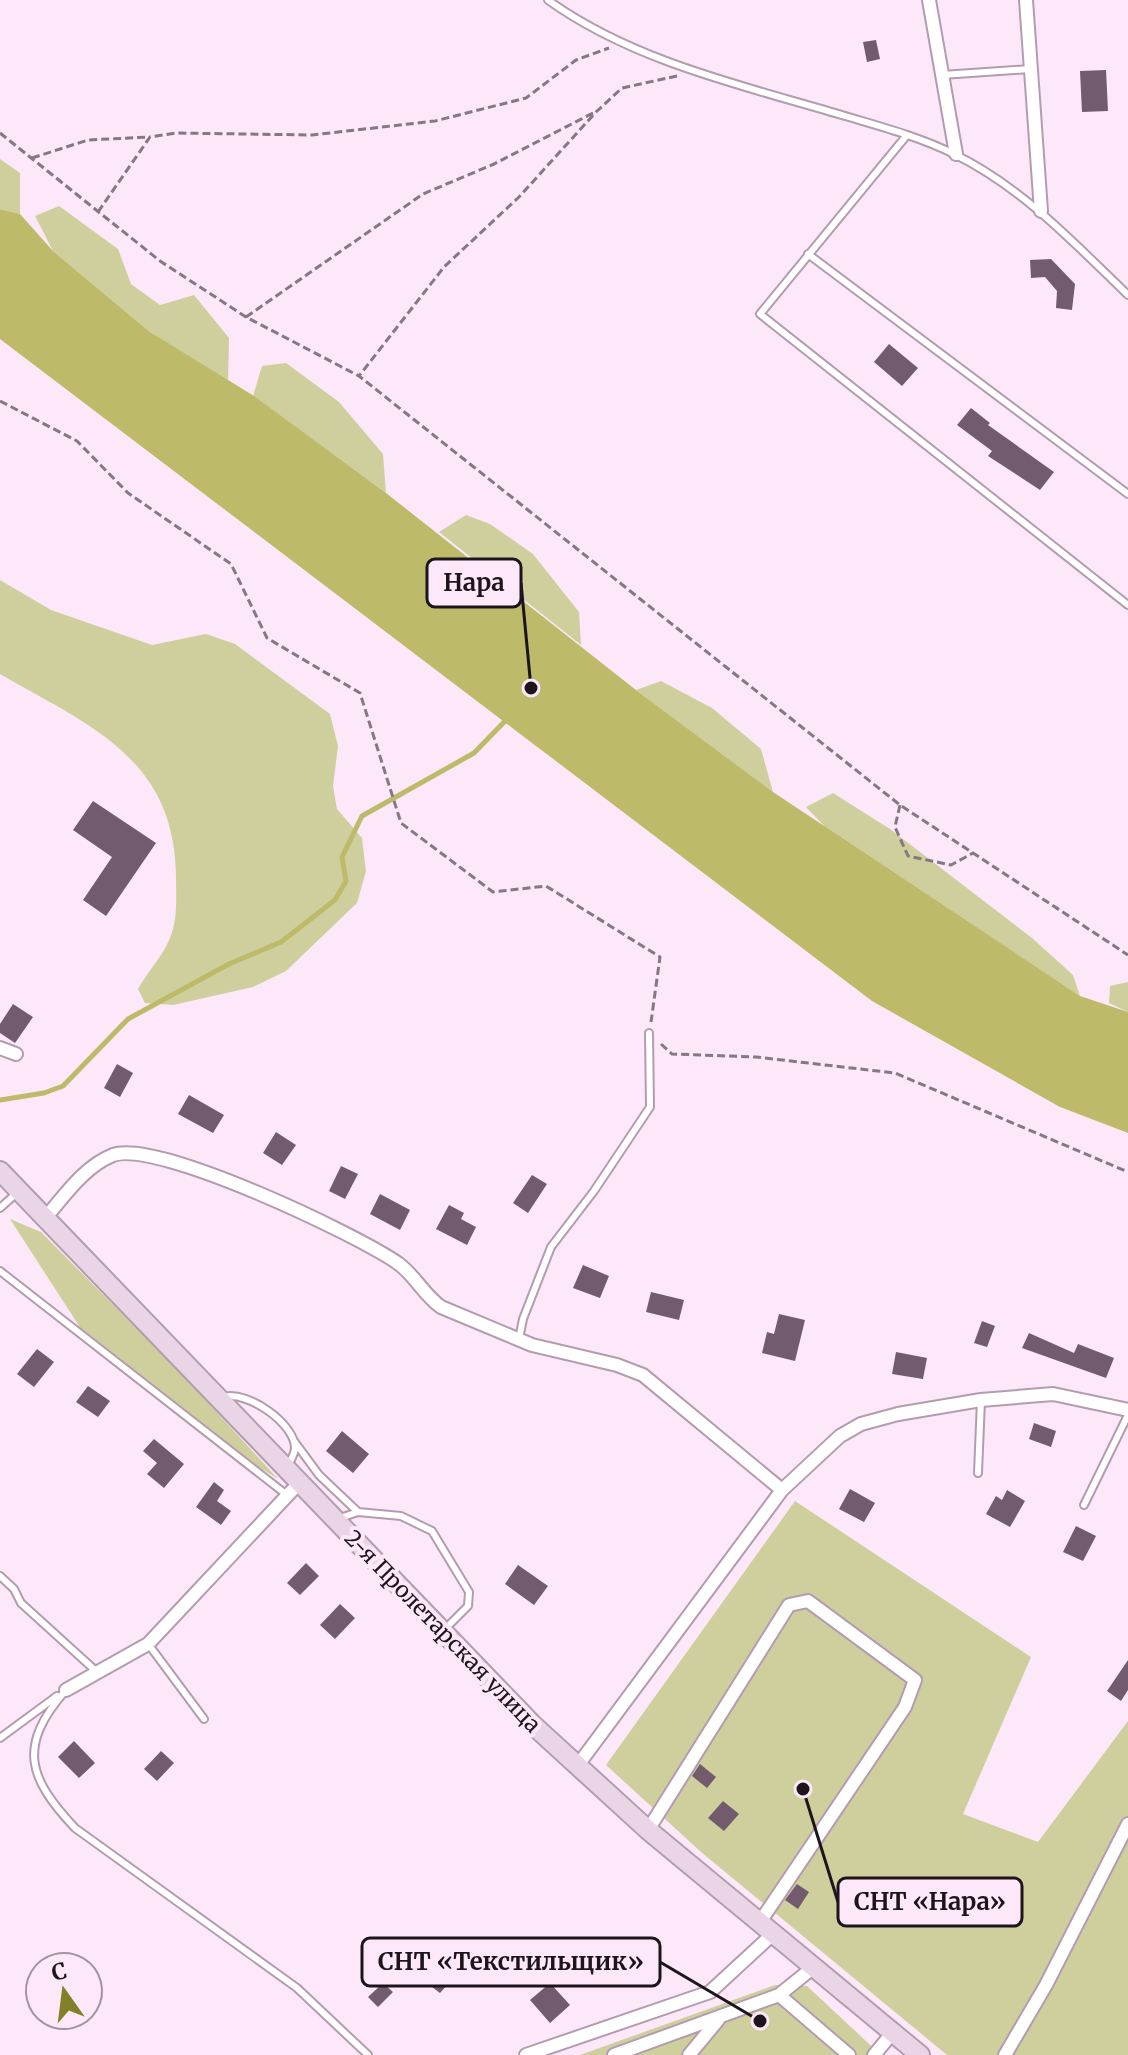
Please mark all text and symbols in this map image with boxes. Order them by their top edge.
callout: Нара [427,559,521,607]
text: Нара [443,567,505,598]
street label: 2-я Пролетарская улица [339,1524,547,1738]
callout: СНТ «Нара» [838,1878,1022,1926]
text: СНТ «Нара» [854,1886,1006,1917]
callout: СНТ «Текстильщик» [362,1938,660,1986]
text: СНТ «Текстильщик» [378,1946,644,1977]
north arrow [24,1951,104,2031]
text: С [49,1956,70,1987]

